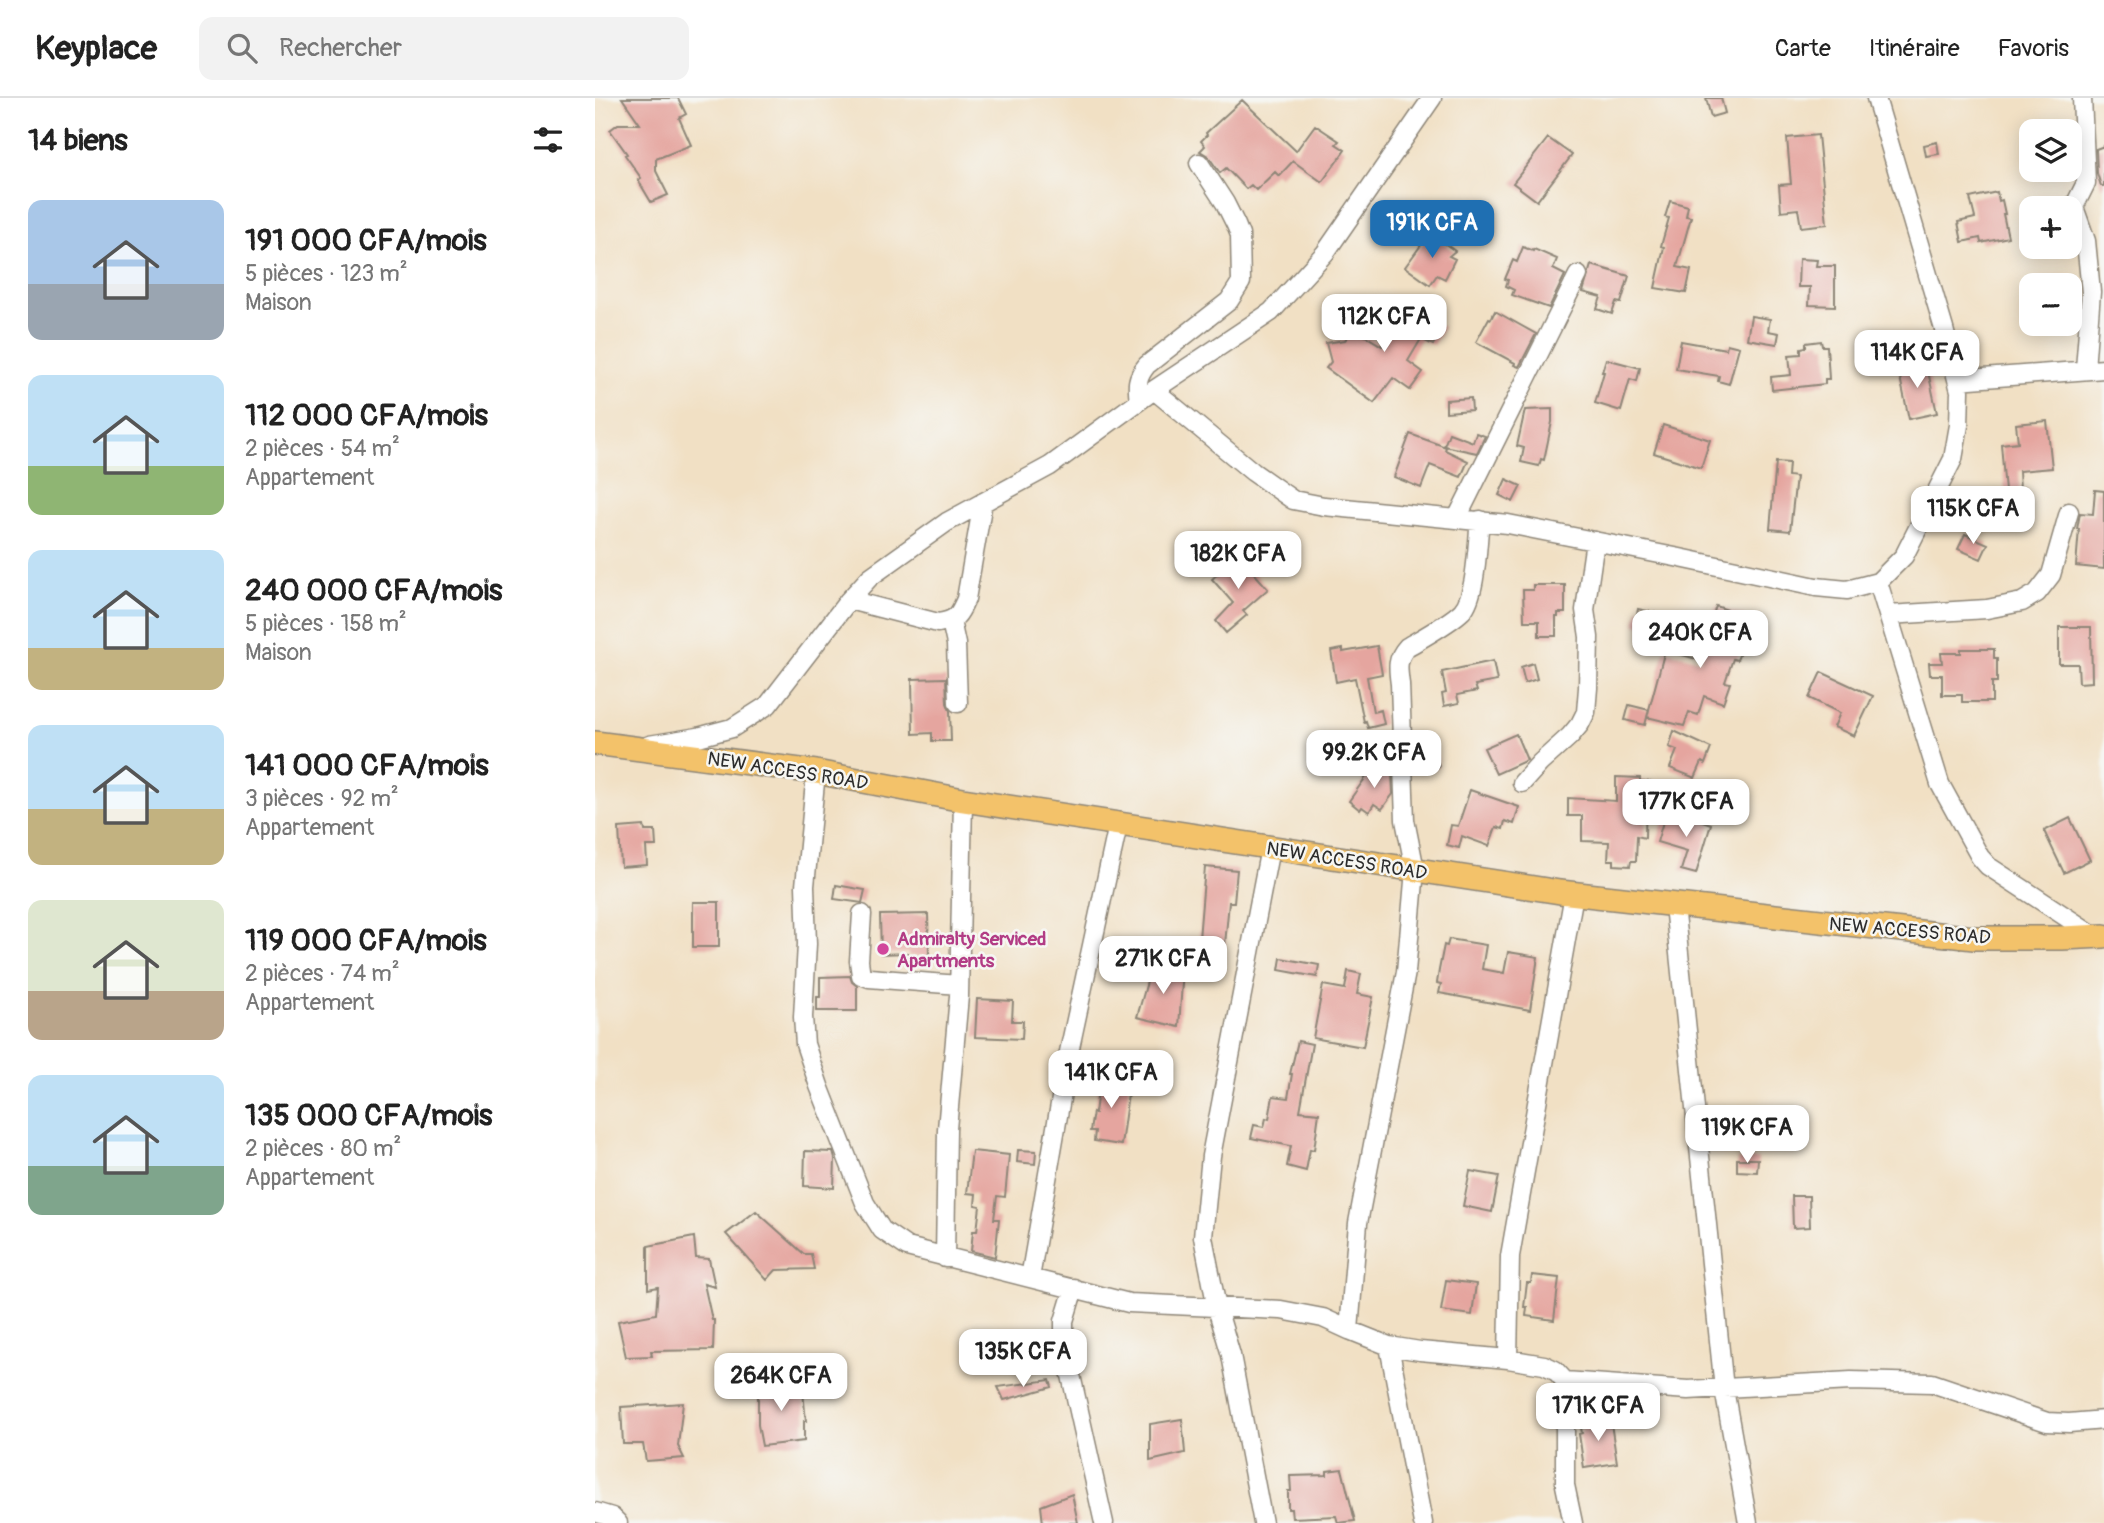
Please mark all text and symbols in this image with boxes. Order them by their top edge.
search box [199,17,689,80]
text: Keyplace [35,28,157,69]
icon: search [223,29,261,67]
text: Rechercher [279,32,402,64]
text: Carte [1775,34,1831,63]
text: Itinéraire [1869,34,1960,63]
text: Favoris [1998,34,2069,63]
map controls [2019,119,2082,336]
button: layers [2019,119,2082,182]
icon: filters [529,121,567,159]
text: 14 biens [28,122,128,159]
button: + [2019,196,2082,259]
pin: 191K CFA [1360,200,1504,260]
text: 191K CFA [1386,208,1478,237]
text: 191 000 CFA/mois [245,222,487,259]
icon: home [84,228,168,312]
text: 5 pièces · 123 m² [245,259,408,288]
button: − [2019,273,2082,336]
text: Maison [245,288,312,317]
pin: 112K CFA [1312,294,1456,354]
text: 112K CFA [1338,302,1430,331]
pin: 114K CFA [1845,330,1989,390]
text: 114K CFA [1870,338,1964,367]
text: 112 000 CFA/mois [245,397,488,434]
icon: home [84,403,168,487]
text: 2 pièces · 54 m² [245,434,400,463]
text: Appartement [245,463,374,492]
pin: 115K CFA [1901,486,2045,546]
text: 115K CFA [1927,494,2019,523]
pin: 182K CFA [1166,532,1310,591]
text: 182K CFA [1190,539,1286,568]
text: 240 000 CFA/mois [245,572,502,609]
icon: home [84,578,168,662]
text: 5 pièces · 158 m² [245,609,407,638]
pin: 240K CFA [1628,610,1772,670]
text: 240K CFA [1648,618,1752,647]
text: Maison [245,638,312,667]
pin: 99.2K CFA [1294,730,1454,790]
text: 99.2K CFA [1322,738,1426,767]
street label: NEW ACCESS ROAD [706,746,870,796]
text: 141 000 CFA/mois [245,747,489,784]
icon: home [84,753,168,837]
pin: 177K CFA [1614,780,1758,839]
text: 3 pièces · 92 m² [245,784,399,813]
text: 177K CFA [1638,787,1734,816]
text: Appartement [245,813,374,842]
street label: NEW ACCESS ROAD [1265,836,1429,886]
street label: NEW ACCESS ROAD [1828,912,1992,950]
text: 119 000 CFA/mois [245,922,487,959]
place label: Admiralty Serviced Apartments [897,927,1046,973]
icon: home [84,928,168,1012]
pin: 271K CFA [1091,936,1235,996]
marker: Admiralty Serviced Apartments [875,941,891,957]
text: 271K CFA [1115,944,1211,973]
text: 2 pièces · 74 m² [245,959,400,988]
text: Appartement [245,988,374,1017]
pin: 141K CFA [1039,1051,1183,1110]
text: 141K CFA [1064,1058,1158,1087]
text: 135 000 CFA/mois [245,1097,493,1134]
icon: home [84,1103,168,1187]
pin: 119K CFA [1675,1105,1819,1165]
text: 119K CFA [1701,1113,1793,1142]
text: 2 pièces · 80 m² [245,1134,401,1163]
text: Appartement [245,1163,374,1192]
pin: 135K CFA [951,1330,1095,1389]
text: 135K CFA [975,1337,1071,1366]
pin: 264K CFA [709,1354,853,1413]
text: 264K CFA [730,1361,832,1390]
pin: 171K CFA [1526,1384,1670,1443]
text: 171K CFA [1552,1391,1644,1420]

